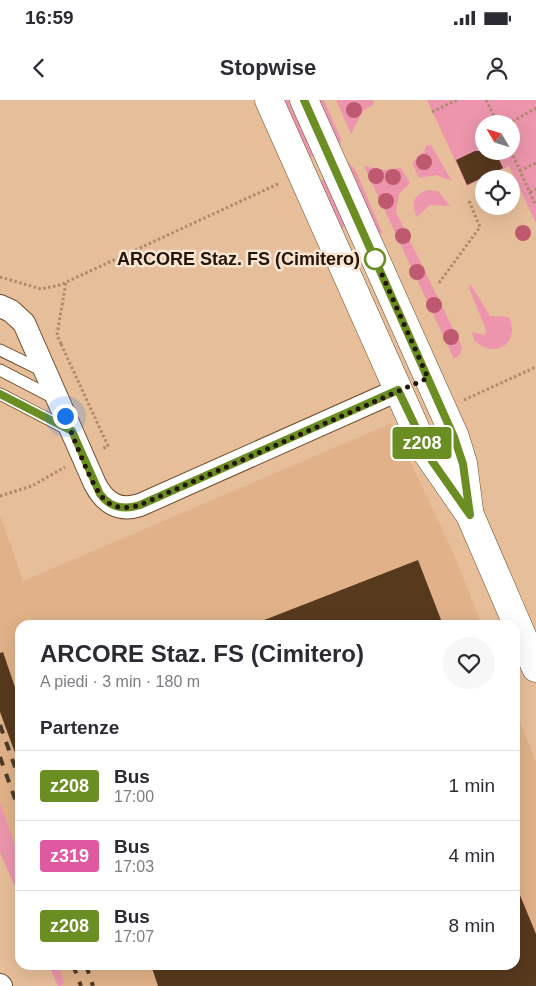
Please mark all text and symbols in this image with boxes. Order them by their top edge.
text: 16:59 [25,7,74,28]
icon: back [25,54,53,82]
icon: person [483,54,511,82]
text: Stopwise [220,55,316,80]
north arrow [475,115,520,160]
map controls [475,115,520,215]
button: locate [475,170,520,215]
marker: ARCORE Staz. FS (Cimitero) [364,248,386,270]
place label: ARCORE Staz. FS (Cimitero) [117,249,360,269]
your location [53,404,78,429]
line badge: z208 [387,427,457,459]
text: z208 [402,433,442,453]
button: heart [443,637,495,689]
text: ARCORE Staz. FS (Cimitero) [40,640,364,667]
text: A piedi · 3 min · 180 m [40,673,200,690]
text: Partenze [40,717,119,738]
text: Bus [114,766,150,787]
text: 1 min [449,775,495,796]
text: z208 [50,776,89,796]
text: 17:00 [114,788,154,805]
text: Bus [114,836,150,857]
text: 4 min [449,845,495,866]
text: z319 [50,846,89,866]
text: 17:03 [114,858,154,875]
text: Bus [114,906,150,927]
text: 8 min [449,915,495,936]
text: z208 [50,916,89,936]
text: 17:07 [114,928,154,945]

